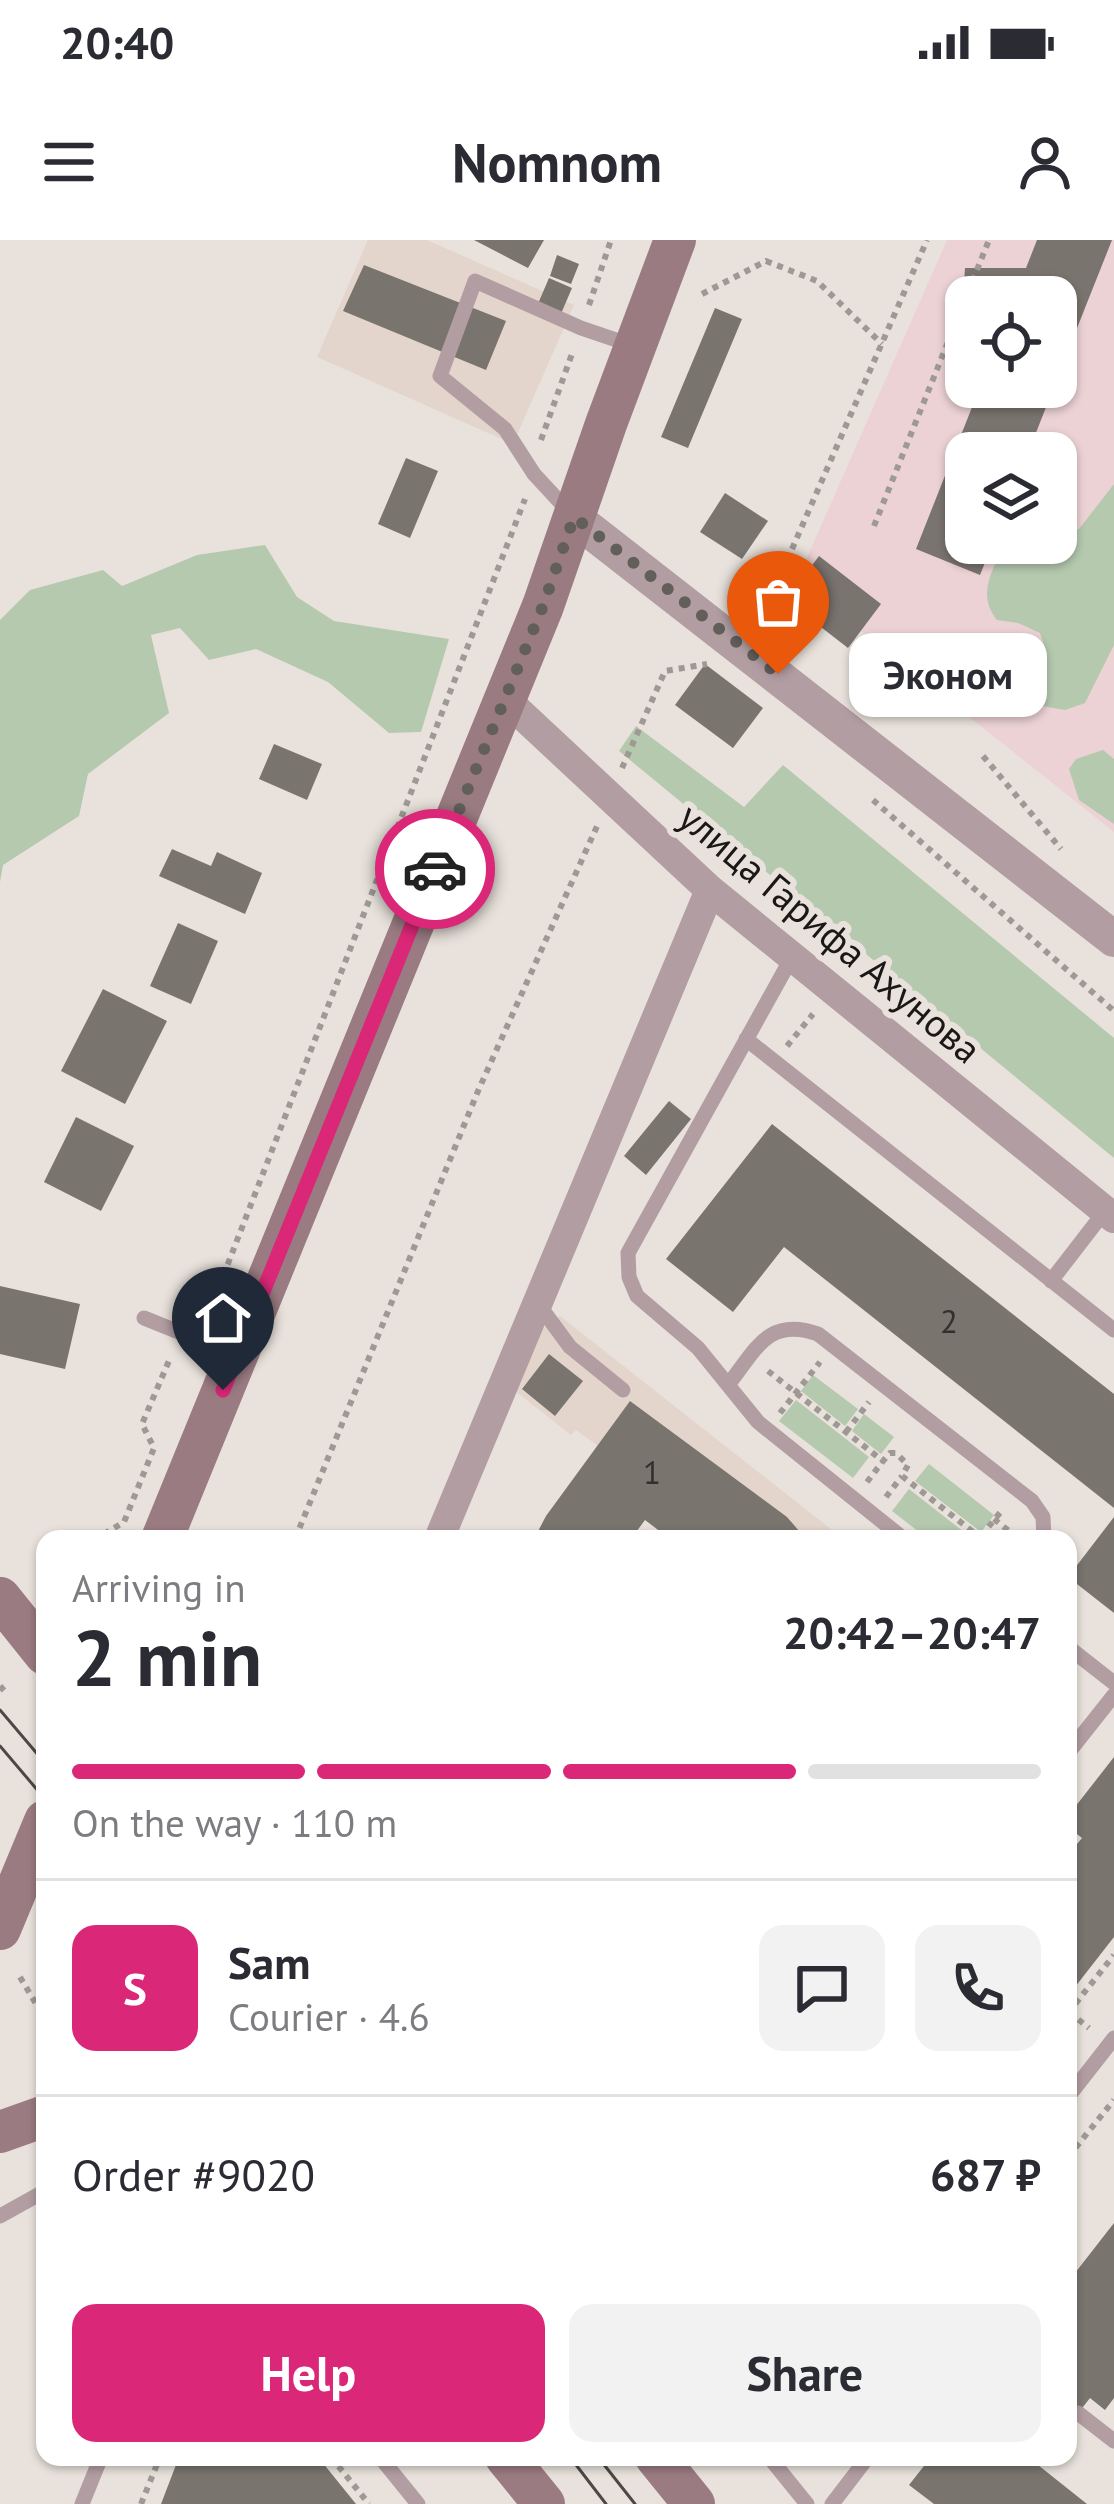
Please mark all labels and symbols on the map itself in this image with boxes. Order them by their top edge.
pin [727,551,829,674]
callout: Эконом [850,632,1048,716]
street label: улица Гарифа Ахунова [668,791,992,1074]
courier [375,809,495,929]
pin [172,1267,274,1390]
house number: 2 [940,1299,958,1342]
house number: 1 [643,1450,661,1493]

